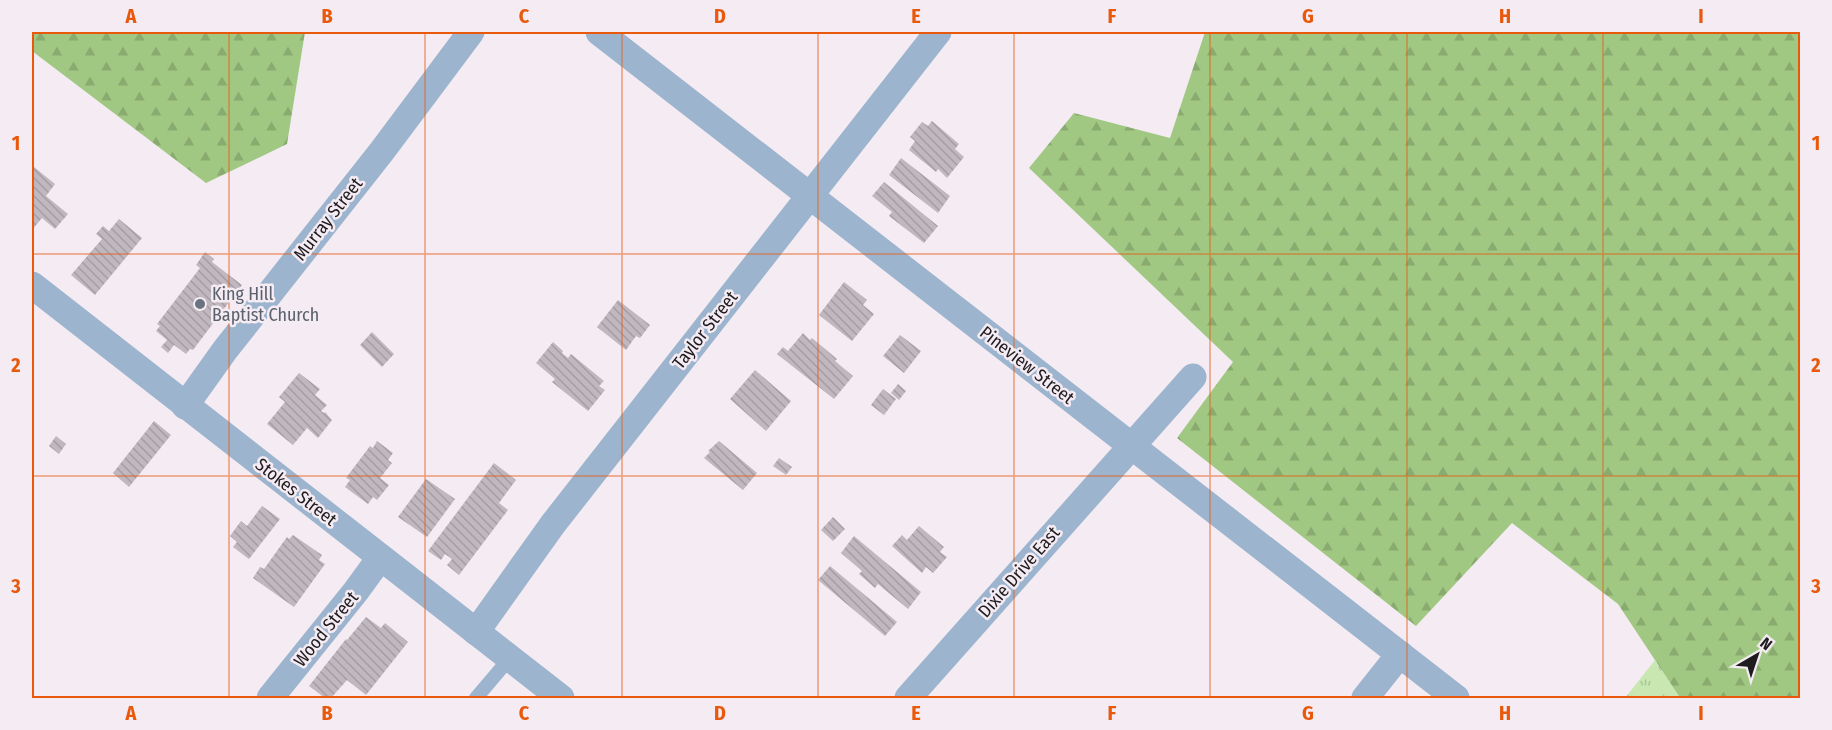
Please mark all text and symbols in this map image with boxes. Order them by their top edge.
text: A [125,4,138,28]
text: B [321,4,333,28]
text: C [519,4,530,28]
text: D [714,4,726,28]
text: E [911,4,921,28]
text: F [1108,4,1117,28]
text: G [1302,4,1314,28]
text: H [1499,4,1511,28]
text: I [1698,4,1704,28]
text: 1 [12,131,20,155]
text: 1 [1812,131,1820,155]
street label: Murray Street [289,173,367,265]
place label: King Hill Baptist Church [212,283,319,326]
street label: Taylor Street [668,287,742,373]
marker: King Hill Baptist Church [193,297,207,311]
street label: Pineview Street [975,321,1079,409]
text: 2 [10,353,21,377]
text: 2 [1810,353,1821,377]
street label: Stokes Street [251,453,341,531]
street label: Dixie Drive East [974,522,1065,622]
text: 3 [10,574,21,598]
text: 3 [1810,574,1821,598]
street label: Wood Street [289,587,363,671]
north arrow [1727,625,1787,685]
text: N [1756,633,1776,654]
text: A [125,701,138,725]
text: B [321,701,333,725]
text: C [519,701,530,725]
text: D [714,701,726,725]
text: E [911,701,921,725]
text: F [1108,701,1117,725]
text: G [1302,701,1314,725]
text: H [1499,701,1511,725]
text: I [1698,701,1704,725]

